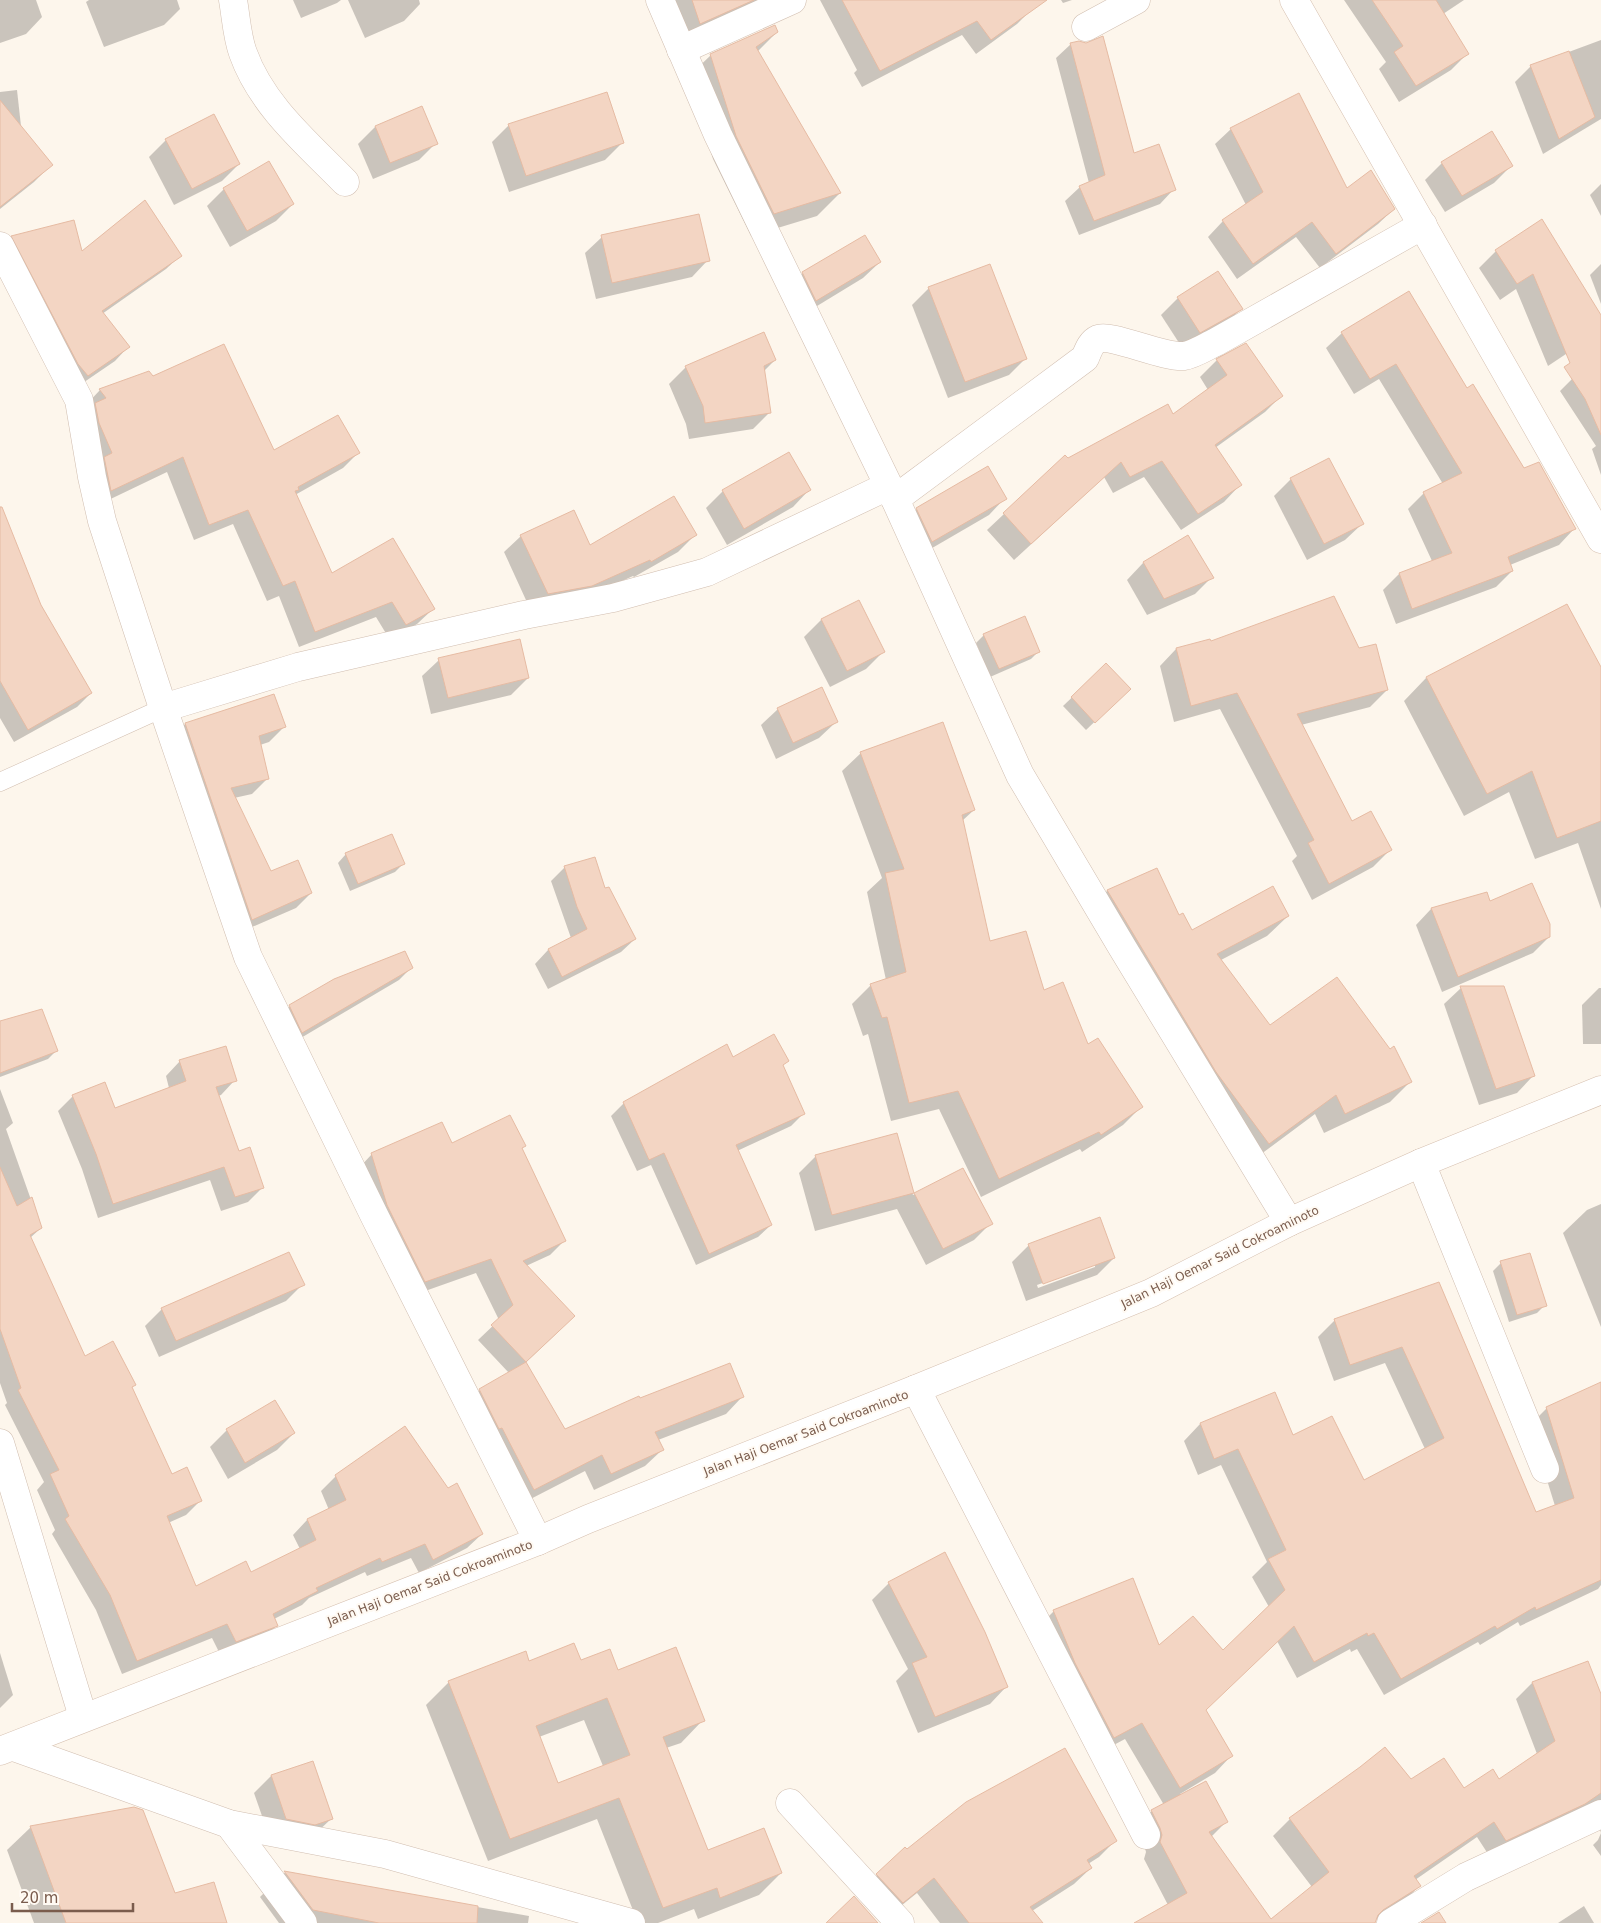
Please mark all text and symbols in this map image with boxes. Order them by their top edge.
street label: Jalan Haji Oemar Said Cokroaminoto [1118,1203,1321,1312]
street label: Jalan Haji Oemar Said Cokroaminoto [701,1387,910,1479]
street label: Jalan Haji Oemar Said Cokroaminoto [325,1537,534,1629]
scale bar [12,1880,134,1912]
text: 20 m [20,1889,58,1907]

